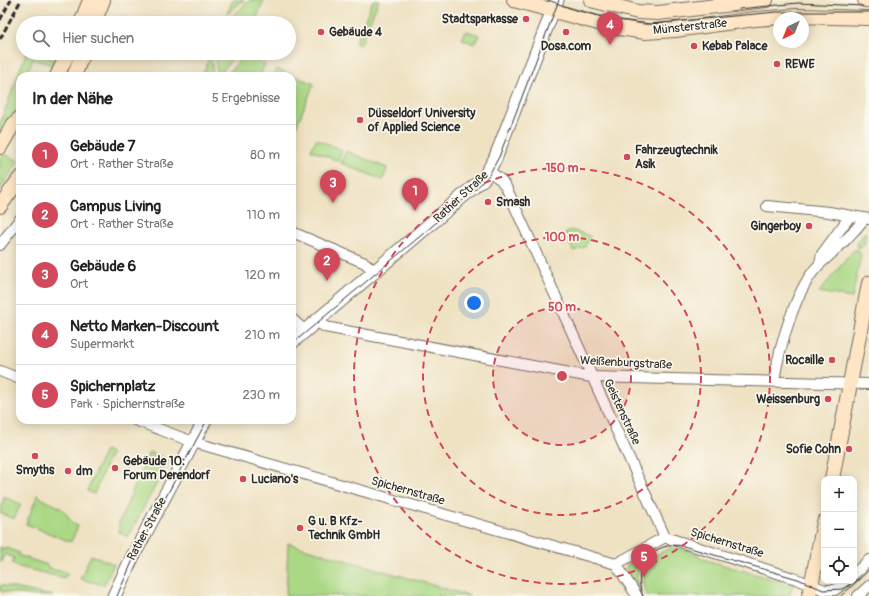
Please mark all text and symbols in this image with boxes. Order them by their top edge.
place label: Stadtsparkasse [442,12,519,27]
pin: 4 [597,12,623,45]
north arrow [773,12,809,48]
marker: Stadtsparkasse [521,14,531,24]
search box [16,16,296,60]
street label: Münsterstraße [652,16,728,38]
place label: Gebäude 4 [329,25,382,40]
icon: search [30,27,52,49]
marker: Gebäude 4 [316,27,326,37]
marker: Dosa.com [561,27,571,37]
text: Hier suchen [62,29,134,48]
place label: Dosa.com [541,39,592,54]
place label: Kebab Palace [702,39,768,54]
marker: Kebab Palace [689,41,699,51]
place label: REWE [785,57,815,72]
marker: REWE [772,59,782,69]
text: In der Nähe [32,88,113,109]
text: 5 Ergebnisse [212,90,280,106]
place label: Düsseldorf University of Applied Science [367,106,476,135]
marker: Düsseldorf University of Applied Science [355,115,365,125]
text: Gebäude 7 [70,137,135,156]
place label: Fahrzeugtechnik Asik [635,143,719,172]
text: 1 [42,147,48,163]
text: 80 m [250,147,280,163]
marker: Fahrzeugtechnik Asik [622,152,632,162]
text: Ort · Rather Straße [70,156,173,172]
text: 150 m [546,161,579,176]
street label: Rather Straße [430,168,492,226]
pin: 3 [320,170,346,203]
pin: 1 [402,178,428,211]
place label: Smash [496,195,531,210]
text: Campus Living [70,197,161,216]
marker: Smash [483,197,493,207]
text: 2 [41,207,49,223]
text: 110 m [247,207,280,223]
text: Ort · Rather Straße [70,216,173,232]
place label: Gingerboy [751,219,802,234]
marker: Gingerboy [804,221,814,231]
text: 100 m [545,230,580,245]
pin: 2 [314,248,340,281]
text: Gebäude 6 [70,257,136,276]
text: 3 [41,267,49,283]
text: 120 m [244,267,280,283]
text: Ort [70,276,88,292]
your location [464,293,484,313]
text: 50 m [548,300,576,315]
text: Netto Marken-Discount [70,317,219,336]
text: 4 [41,327,49,343]
text: 210 m [244,327,280,343]
text: Supermarkt [70,336,134,352]
street label: Weißenburgstraße [580,353,672,373]
place label: Rocaille [785,353,825,368]
marker: Rocaille [827,355,837,365]
centre of rings [555,369,569,383]
text: Spichernplatz [70,377,155,396]
street label: Geistenstraße [600,377,644,447]
text: 5 [41,387,49,403]
text: 230 m [243,387,280,403]
place label: Weissenburg [756,392,820,407]
marker: Weissenburg [823,394,833,404]
text: Park · Spichernstraße [70,396,185,412]
place label: Sofie Cohn [786,442,841,457]
marker: Sofie Cohn [844,444,854,454]
marker: Smyths [30,451,40,461]
place label: Gebäude 10: Forum Derendorf [123,454,211,483]
place label: Smyths [16,463,55,478]
marker: Gebäude 10: Forum Derendorf [110,463,120,473]
place label: dm [76,464,93,479]
marker: dm [63,466,73,476]
place label: Luciano's [251,472,299,487]
street label: Spichernstraße [370,473,447,509]
marker: Luciano's [238,474,248,484]
map controls [821,476,857,584]
button: + [821,476,857,512]
street label: Rather Straße [124,495,170,563]
button: − [821,512,857,548]
place label: G u. B Kfz- Technik GmbH [307,514,381,543]
marker: G u. B Kfz- Technik GmbH [295,523,305,533]
street label: Spichernstraße [689,525,766,561]
pin: 5 [631,544,657,577]
button: locate [821,548,857,584]

